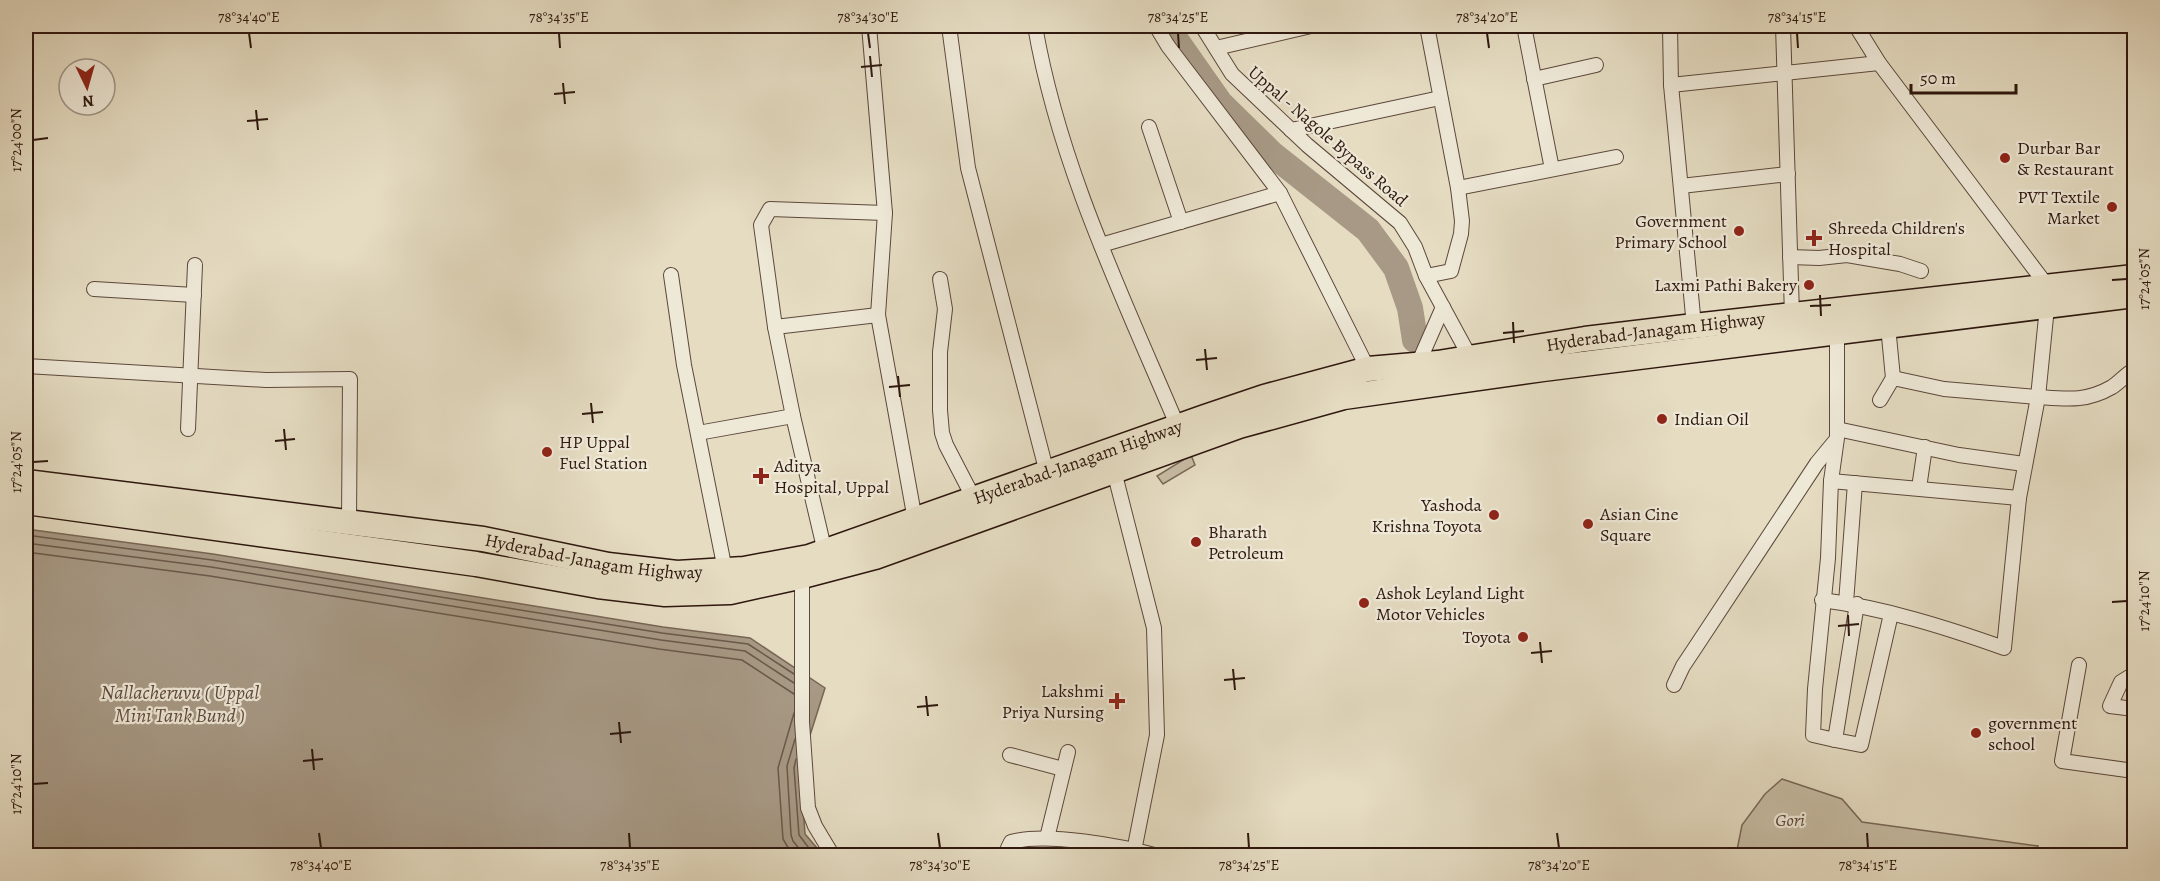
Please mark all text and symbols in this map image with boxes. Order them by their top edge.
text: 78°34'40"E [218,7,280,27]
text: 78°34'35"E [529,7,589,27]
text: 78°34'30"E [837,7,899,27]
text: 78°34'25"E [1148,7,1208,27]
text: 78°34'20"E [1456,7,1518,27]
text: 78°34'15"E [1768,7,1826,27]
north arrow [57,57,117,117]
scale bar [1911,57,2016,95]
street label: Uppal - Nagole Bypass Road [1243,60,1413,212]
text: 50 m [1920,66,1956,90]
text: N [81,89,95,112]
text: 17°24'00"N [6,108,26,172]
place label: Durbar Bar & Restaurant [2017,136,2114,181]
marker: Durbar Bar & Restaurant [1998,151,2012,165]
place label: PVT Textile Market [2017,185,2100,230]
marker: PVT Textile Market [2105,200,2119,214]
place label: Government Primary School [1614,209,1728,254]
place label: Shreeda Children's Hospital [1828,216,1965,261]
marker: Government Primary School [1732,224,1746,238]
marker: Shreeda Children's Hospital [1805,229,1823,247]
text: 17°24'05"N [2134,248,2154,310]
place label: Laxmi Pathi Bakery [1654,273,1798,297]
marker: Laxmi Pathi Bakery [1802,278,1816,292]
street label: Hyderabad-Janagam Highway [1544,306,1767,357]
place label: Indian Oil [1674,407,1749,431]
marker: Indian Oil [1655,412,1669,426]
street label: Hyderabad-Janagam Highway [970,414,1187,510]
place label: HP Uppal Fuel Station [559,430,648,475]
text: 17°24'05"N [6,431,26,493]
marker: HP Uppal Fuel Station [540,445,554,459]
place label: Aditya Hospital, Uppal [773,454,890,499]
marker: Aditya Hospital, Uppal [752,467,770,485]
place label: Yashoda Krishna Toyota [1372,493,1483,538]
place label: Asian Cine Square [1599,502,1679,547]
marker: Yashoda Krishna Toyota [1487,508,1501,522]
marker: Asian Cine Square [1581,517,1595,531]
place label: Bharath Petroleum [1208,520,1284,565]
street label: Hyderabad-Janagam Highway [483,528,704,585]
marker: Bharath Petroleum [1189,535,1203,549]
text: 17°24'10"N [2134,570,2154,631]
place label: Ashok Leyland Light Motor Vehicles [1375,581,1525,626]
marker: Ashok Leyland Light Motor Vehicles [1357,596,1371,610]
place label: Toyota [1463,625,1512,649]
marker: Toyota [1516,630,1530,644]
water label: Nallacheruvu ( Uppal Mini Tank Bund ) [101,679,259,729]
place label: Lakshmi Priya Nursing [1002,679,1104,724]
marker: Lakshmi Priya Nursing [1108,692,1126,710]
place label: government school [1988,711,2077,756]
marker: government school [1969,726,1983,740]
text: 17°24'10"N [6,753,26,814]
park label: Gori [1775,808,1805,832]
text: 78°34'40"E [290,855,352,875]
text: 78°34'35"E [600,855,660,875]
text: 78°34'30"E [909,855,971,875]
text: 78°34'25"E [1219,855,1279,875]
text: 78°34'20"E [1528,855,1590,875]
text: 78°34'15"E [1839,855,1897,875]

